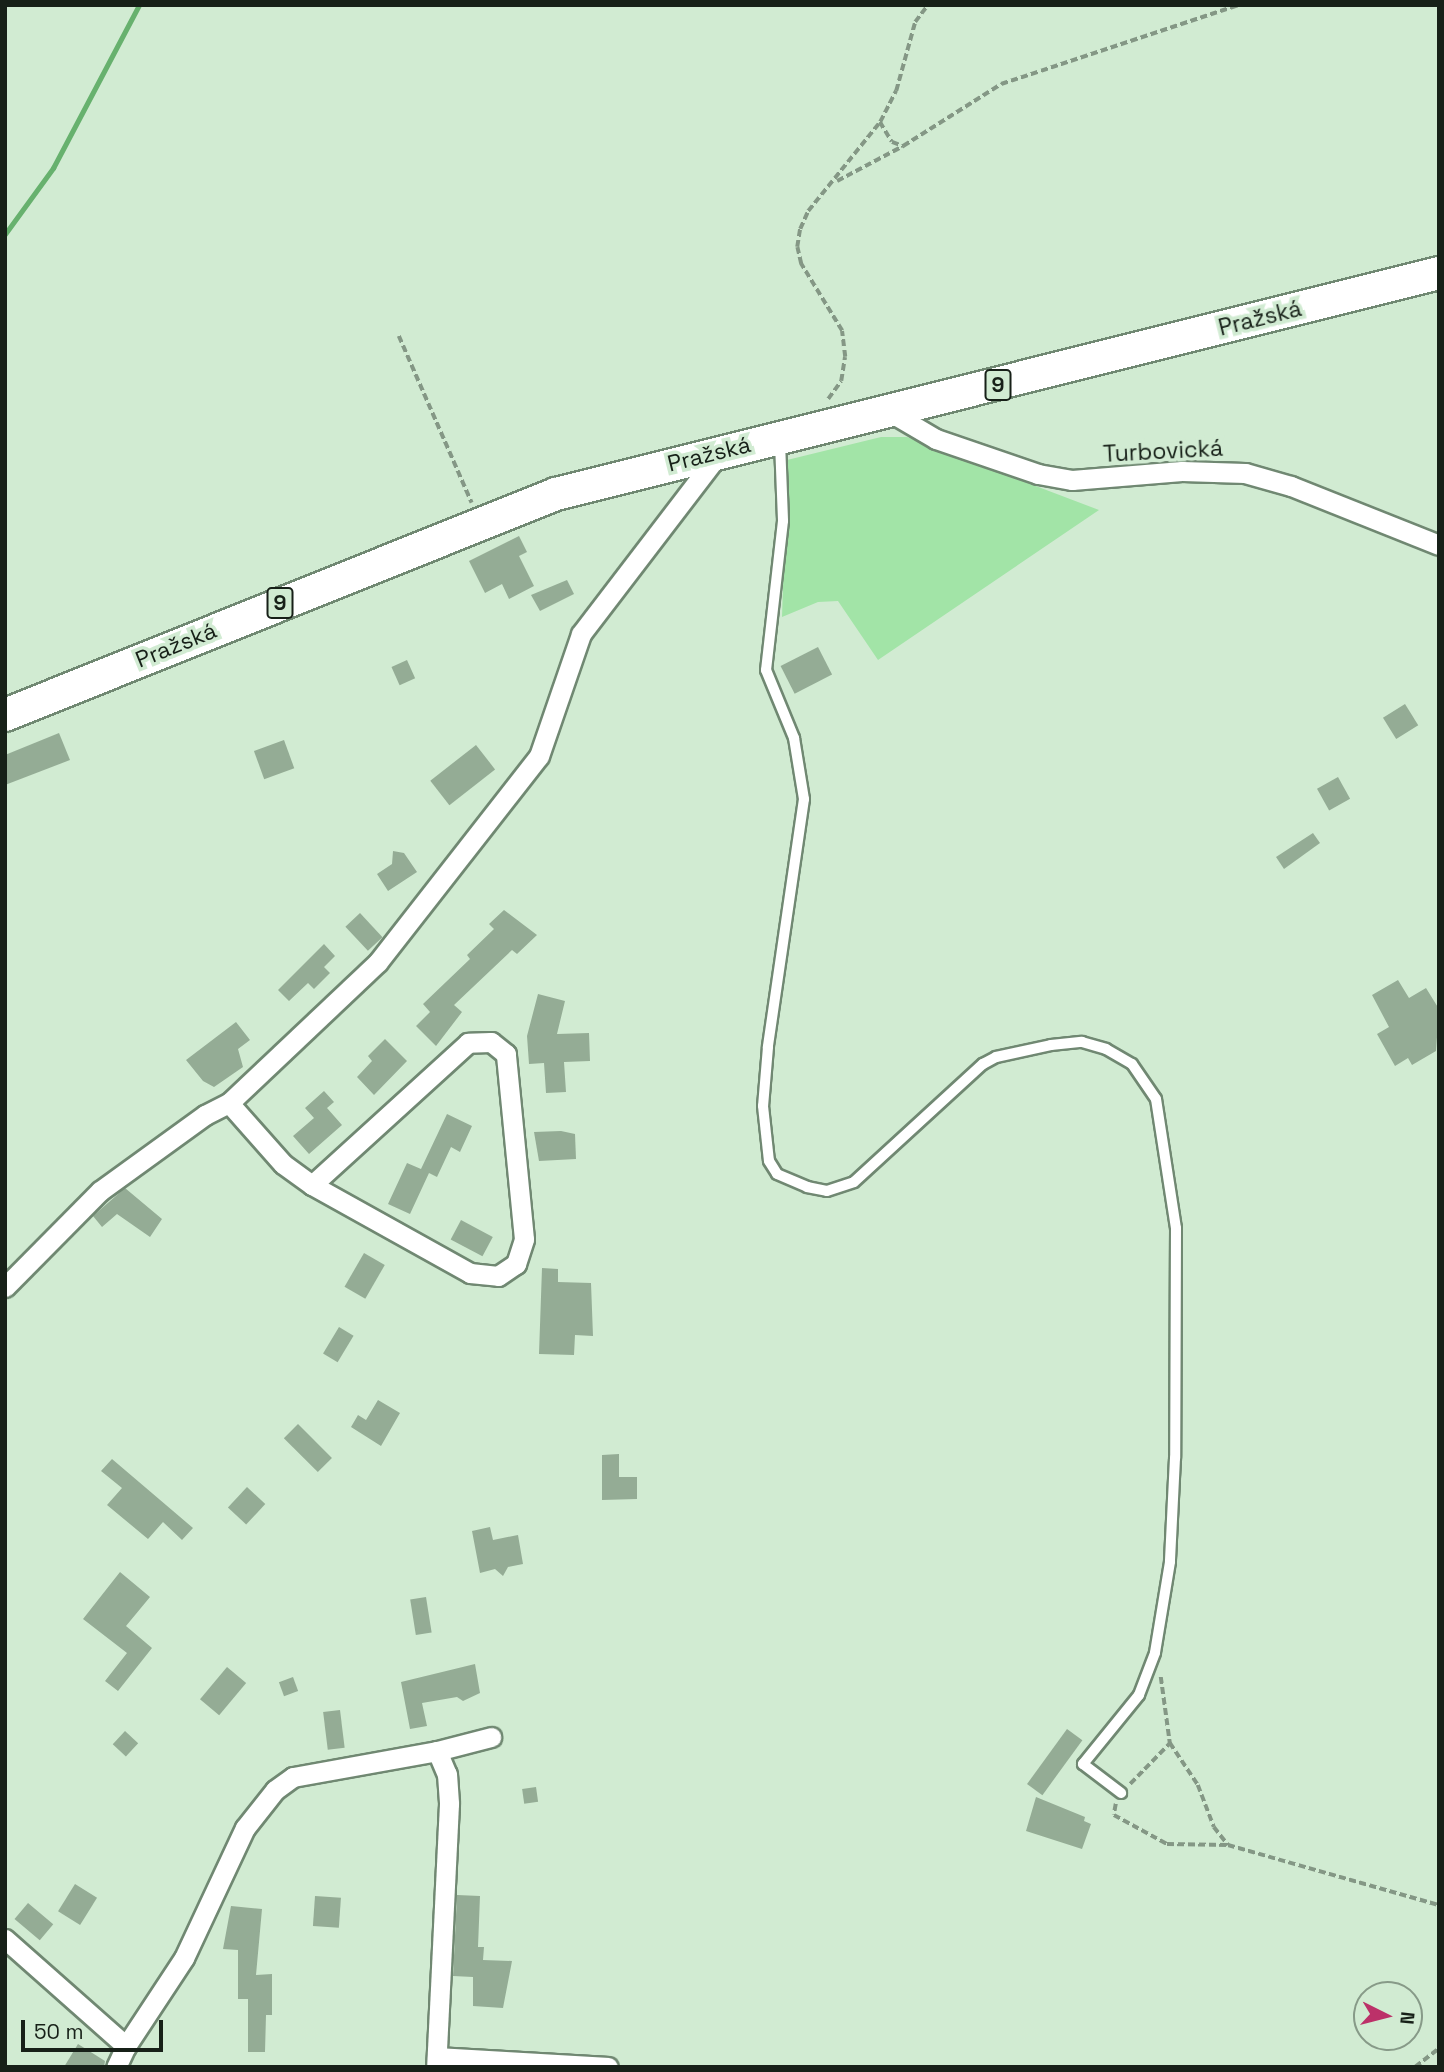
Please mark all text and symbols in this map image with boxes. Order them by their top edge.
street label: Pražská [1216,294,1304,342]
road number: 9 [984,368,1012,402]
street label: Pražská [665,430,753,478]
street label: Turbovická [1102,434,1224,468]
road number: 9 [266,586,294,620]
street label: Pražská [132,616,220,674]
north arrow [1353,1981,1423,2051]
scale bar [24,2006,166,2050]
text: N [1394,2010,1420,2026]
text: 50 m [34,2018,84,2045]

